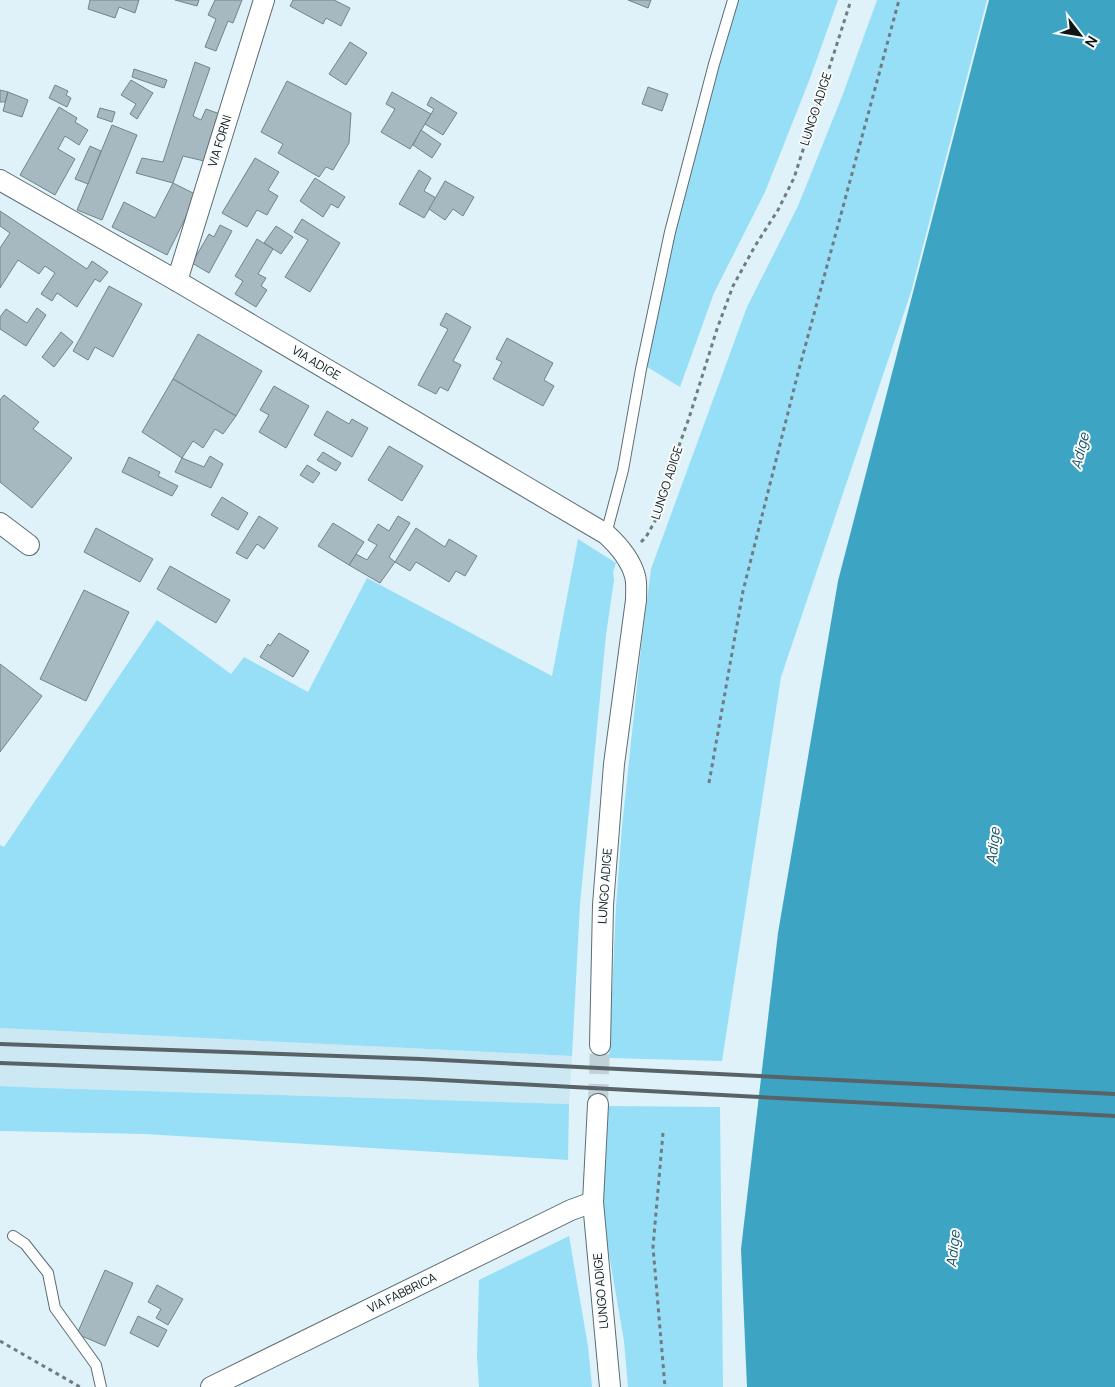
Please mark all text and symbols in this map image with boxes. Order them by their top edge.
north arrow [1055,10,1105,60]
text: N [1081,33,1102,51]
street label: LUNGO ADIGE [796,70,835,148]
street label: VIA FORNI [204,113,235,169]
street label: VIA ADIGE [289,341,344,384]
water label: Adige [1066,430,1093,471]
street label: LUNGO ADIGE [647,444,686,522]
water label: Adige [981,826,1004,865]
street label: LUNGO ADIGE [593,847,616,925]
water label: Adige [941,1229,964,1268]
street label: LUNGO ADIGE [589,1252,612,1330]
street label: VIA FABBRICA [365,1268,439,1317]

